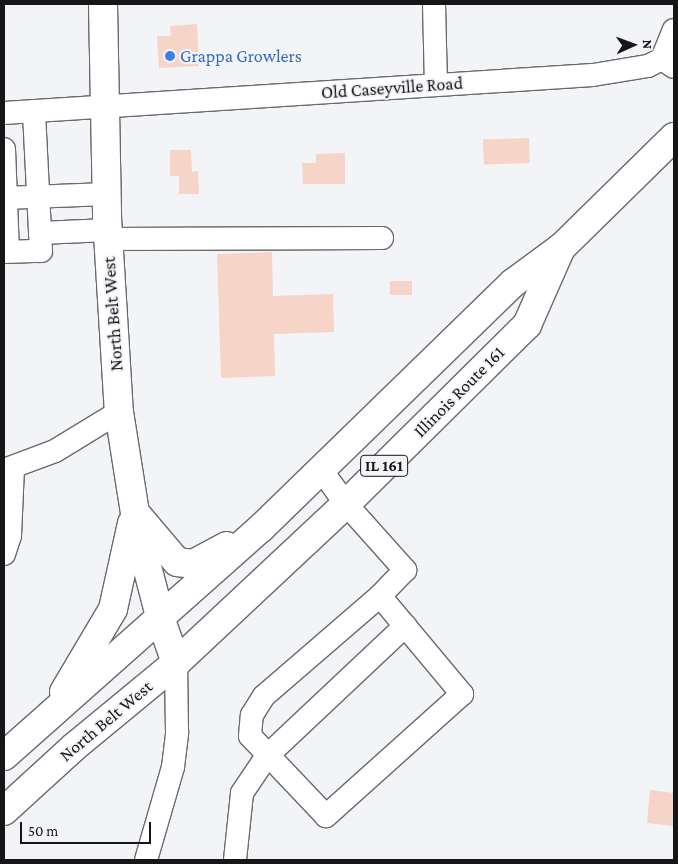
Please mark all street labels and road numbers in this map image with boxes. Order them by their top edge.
street label: Old Caseyville Road [320,72,464,104]
street label: North Belt West [98,256,128,372]
street label: Illinois Route 161 [409,342,509,442]
road number: IL 161 [359,452,409,480]
street label: North Belt West [55,676,157,766]

